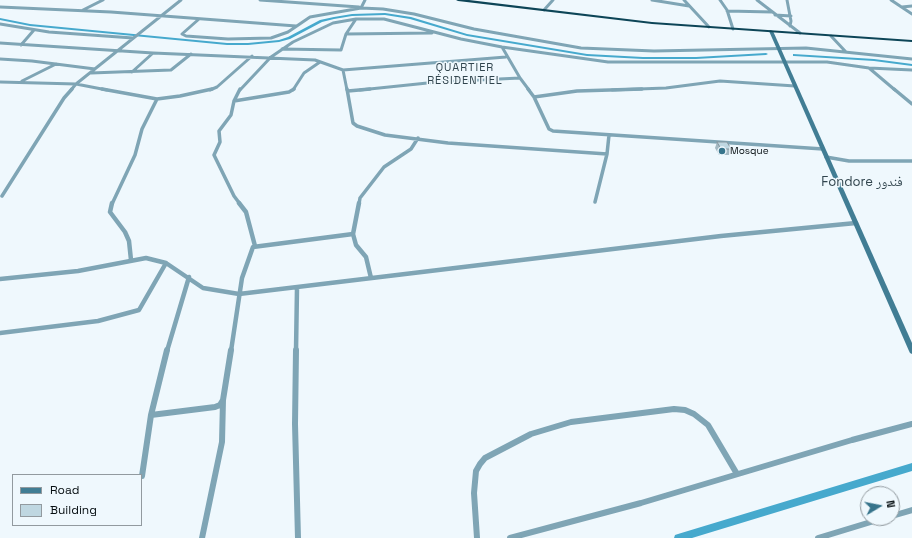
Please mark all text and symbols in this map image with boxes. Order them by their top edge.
district label: QUARTIER RÉSIDENTIEL [427,61,503,87]
place label: Mosque [730,145,769,157]
marker: Mosque [717,146,727,156]
district label: Fondore فندور [821,174,903,190]
legend [12,474,142,526]
text: Road [50,482,79,498]
north arrow [860,486,900,526]
text: N [883,499,898,509]
text: Building [50,502,97,518]

